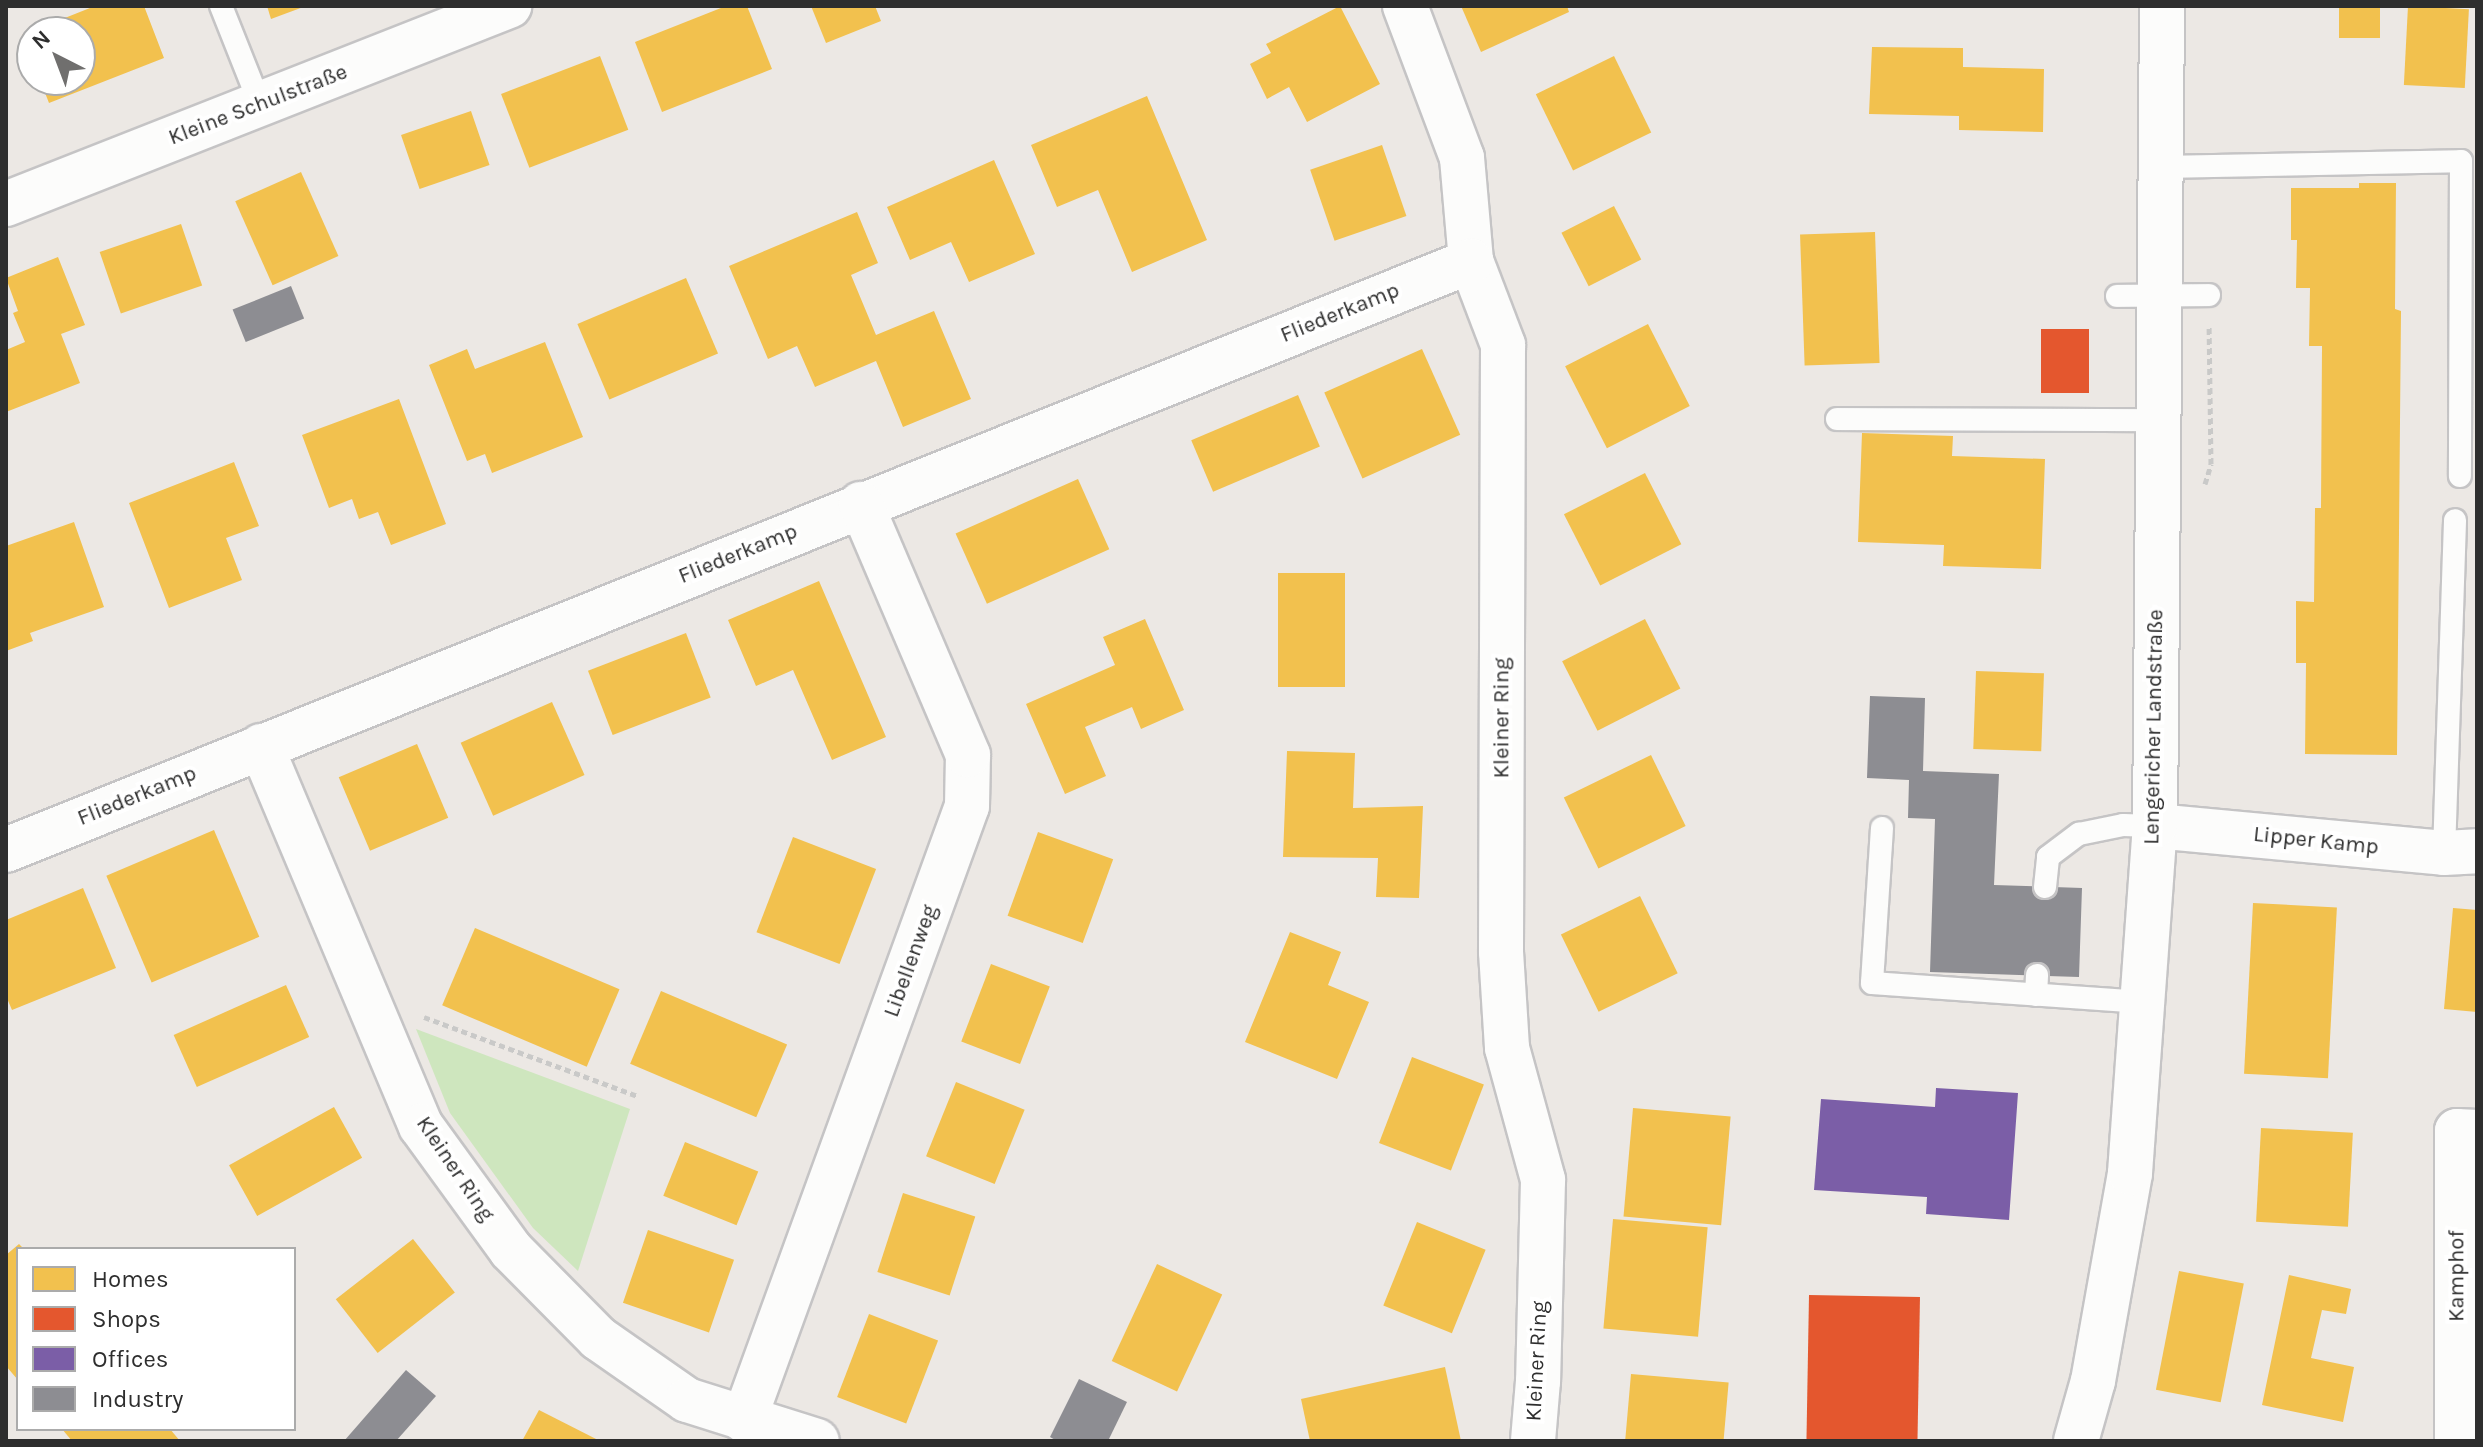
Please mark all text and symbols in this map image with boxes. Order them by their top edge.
north arrow [16,16,96,96]
text: N [27,25,56,55]
street label: Kleine Schulstraße [165,59,351,151]
street label: Fliederkamp [1277,277,1403,349]
street label: Fliederkamp [675,518,801,590]
street label: Lengericher Landstraße [2139,609,2169,845]
street label: Kleiner Ring [1489,658,1515,778]
street label: Fliederkamp [74,760,200,832]
street label: Lipper Kamp [2252,821,2380,861]
street label: Libellenweg [878,901,944,1021]
street label: Kleiner Ring [410,1112,500,1226]
street label: Kamphof [2444,1230,2470,1322]
legend [16,1247,296,1431]
text: Homes [92,1265,169,1293]
street label: Kleiner Ring [1521,1300,1553,1422]
text: Shops [92,1305,161,1333]
text: Offices [92,1345,168,1373]
text: Industry [92,1385,183,1413]

